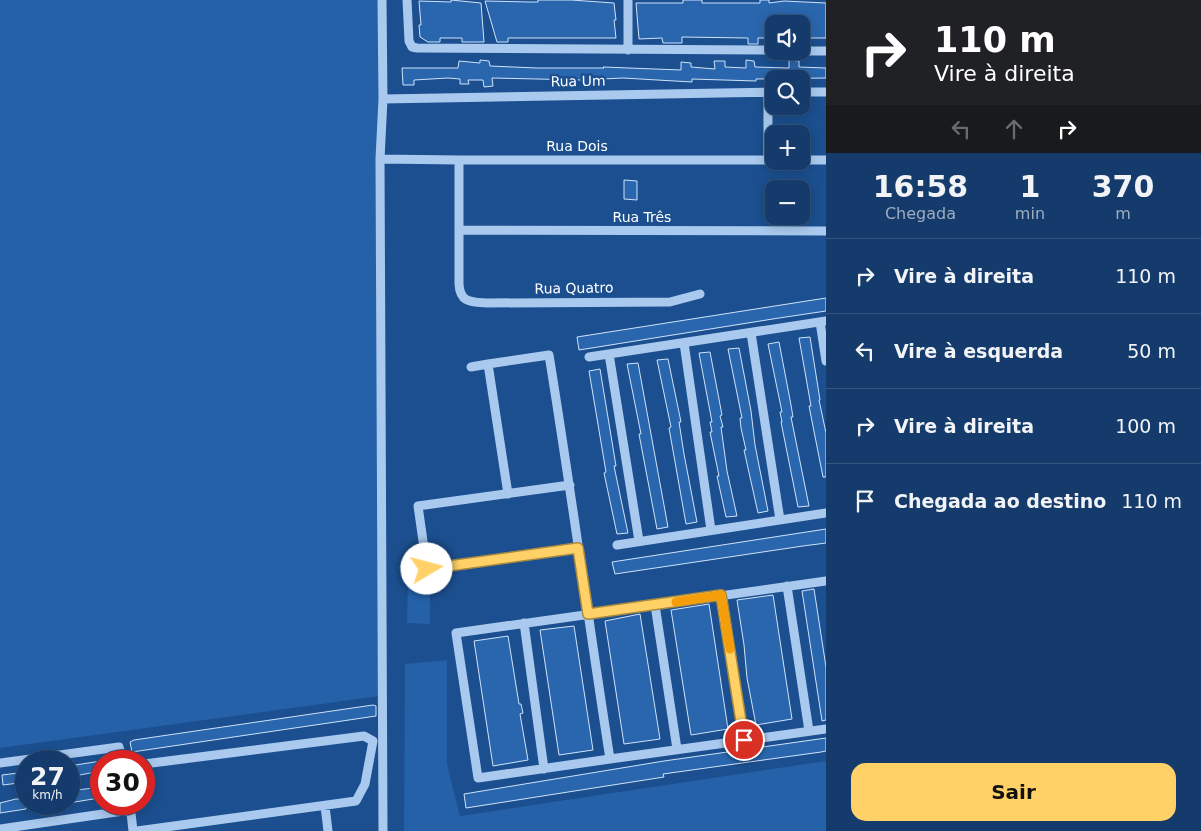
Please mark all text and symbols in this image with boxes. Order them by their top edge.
map controls [765,15,810,225]
button: sound [765,15,810,60]
icon: right [851,20,916,85]
text: 110 m [934,20,1056,60]
text: Vire à direita [934,61,1075,86]
button: search [765,70,810,115]
street label: Rua Um [550,73,606,89]
icon: left [947,115,975,143]
icon: ahead [1000,115,1028,143]
icon: right [1053,115,1081,143]
button: + [765,125,810,170]
street label: Rua Dois [546,138,608,154]
text: 16:58 [873,169,968,204]
text: 1 [1019,169,1040,204]
text: 370 [1092,169,1154,204]
button: − [765,180,810,225]
text: Chegada [885,204,956,223]
text: min [1015,204,1045,223]
text: m [1115,204,1131,223]
street label: Rua Três [613,209,671,225]
icon: right [851,262,879,290]
text: Vire à direita [894,265,1034,287]
text: 110 m [1115,265,1176,287]
street label: Rua Quatro [534,279,614,297]
icon: left [851,337,879,365]
text: Vire à esquerda [894,340,1063,362]
text: 50 m [1127,340,1176,362]
icon: right [851,412,879,440]
text: Vire à direita [894,415,1034,437]
text: 100 m [1115,415,1176,437]
icon: arrive [851,487,879,515]
text: Chegada ao destino [894,490,1106,512]
text: 110 m [1121,490,1182,512]
position arrow [400,542,452,594]
pin [723,719,765,761]
icon: arrive [730,726,758,754]
speed limit sign: 30 [90,750,155,815]
text: 27 [30,762,65,791]
button: Sair [851,763,1176,821]
text: km/h [32,788,63,802]

